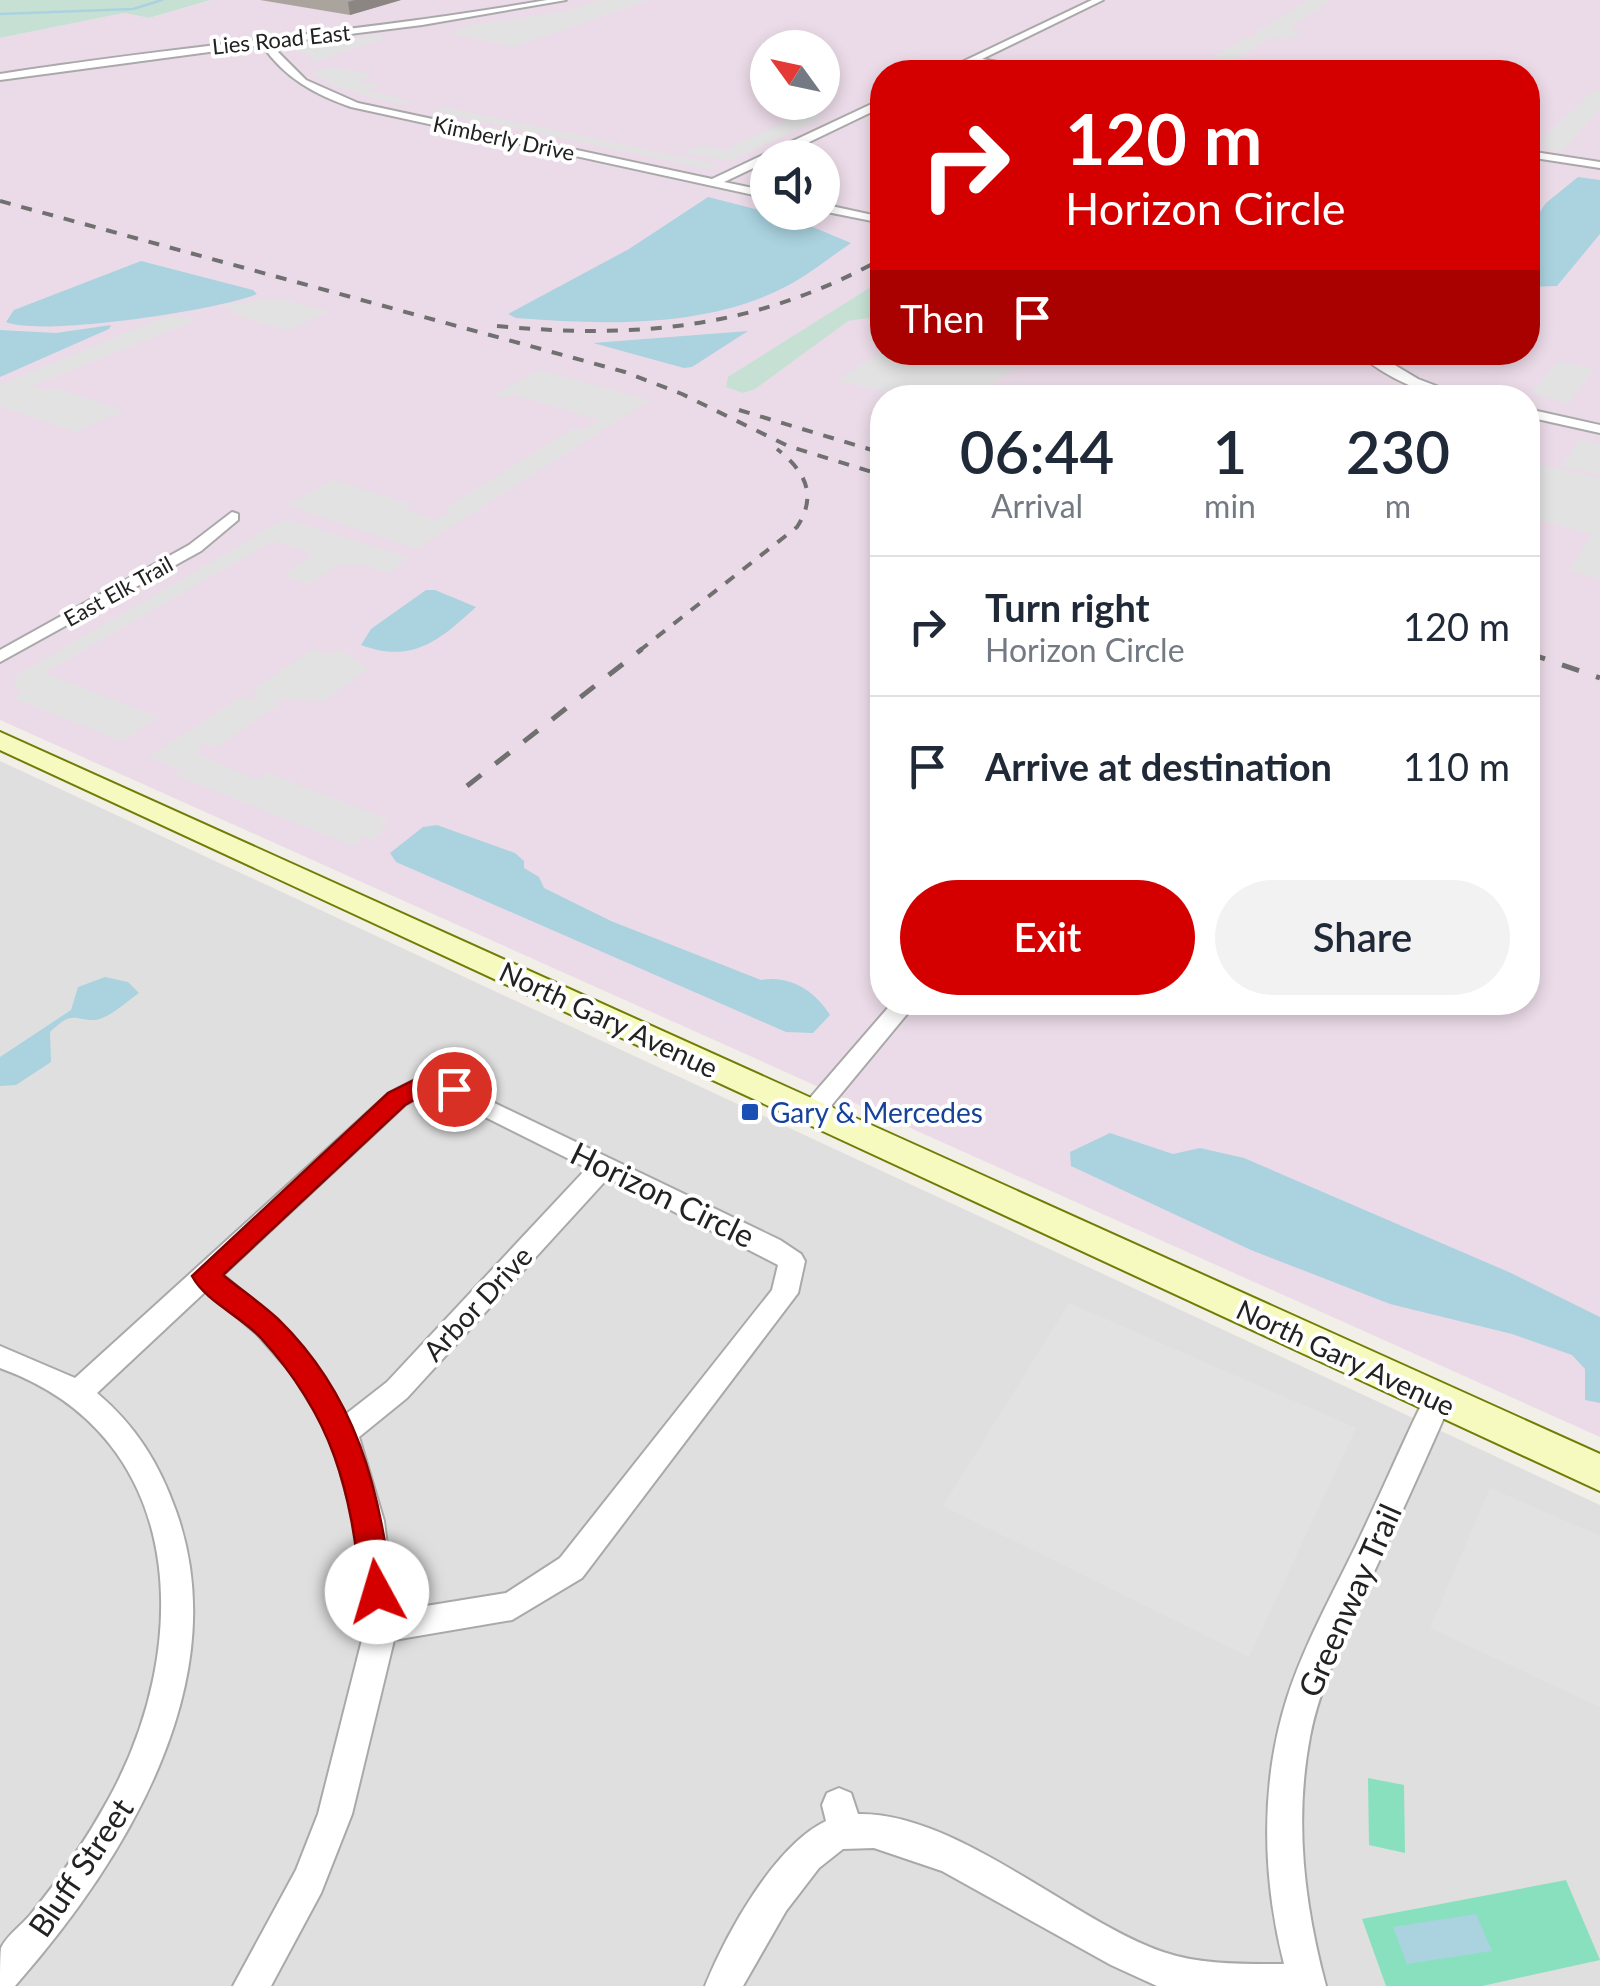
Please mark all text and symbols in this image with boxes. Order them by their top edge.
street label: Lies Road East [211,18,351,60]
north arrow [750,30,840,120]
map controls [750,30,840,230]
text: 120 m [1065,96,1262,180]
icon: right [900,100,1030,230]
street label: Kimberly Drive [431,110,577,166]
button: sound [750,140,840,230]
text: Horizon Circle [1065,181,1346,235]
icon: arrive [1005,290,1060,345]
text: Then [900,295,985,341]
text: 06:44 [960,415,1114,487]
text: 1 [1213,415,1247,487]
text: 230 [1346,415,1450,487]
text: Arrival [991,486,1083,525]
text: min [1204,486,1256,525]
text: m [1385,486,1411,525]
street label: East Elk Trail [59,550,177,632]
text: Turn right [985,584,1150,630]
icon: right [900,599,955,654]
text: 120 m [1403,603,1510,649]
text: Horizon Circle [985,630,1185,669]
icon: arrive [900,739,955,794]
text: Arrive at destination [985,743,1332,789]
text: 110 m [1403,743,1510,789]
button: Exit [900,880,1195,995]
button: Share [1215,880,1510,995]
street label: North Gary Avenue [494,954,724,1084]
pin [412,1047,497,1132]
icon: arrive [427,1062,482,1117]
place label: Gary & Mercedes [770,1095,983,1129]
marker: Gary & Mercedes [739,1101,761,1123]
street label: Horizon Circle [565,1133,761,1255]
street label: Arbor Drive [415,1239,539,1367]
street label: North Gary Avenue [1231,1292,1461,1422]
street label: Greenway Trail [1289,1498,1409,1702]
position arrow [325,1540,429,1644]
street label: Bluff Street [19,1790,141,1944]

